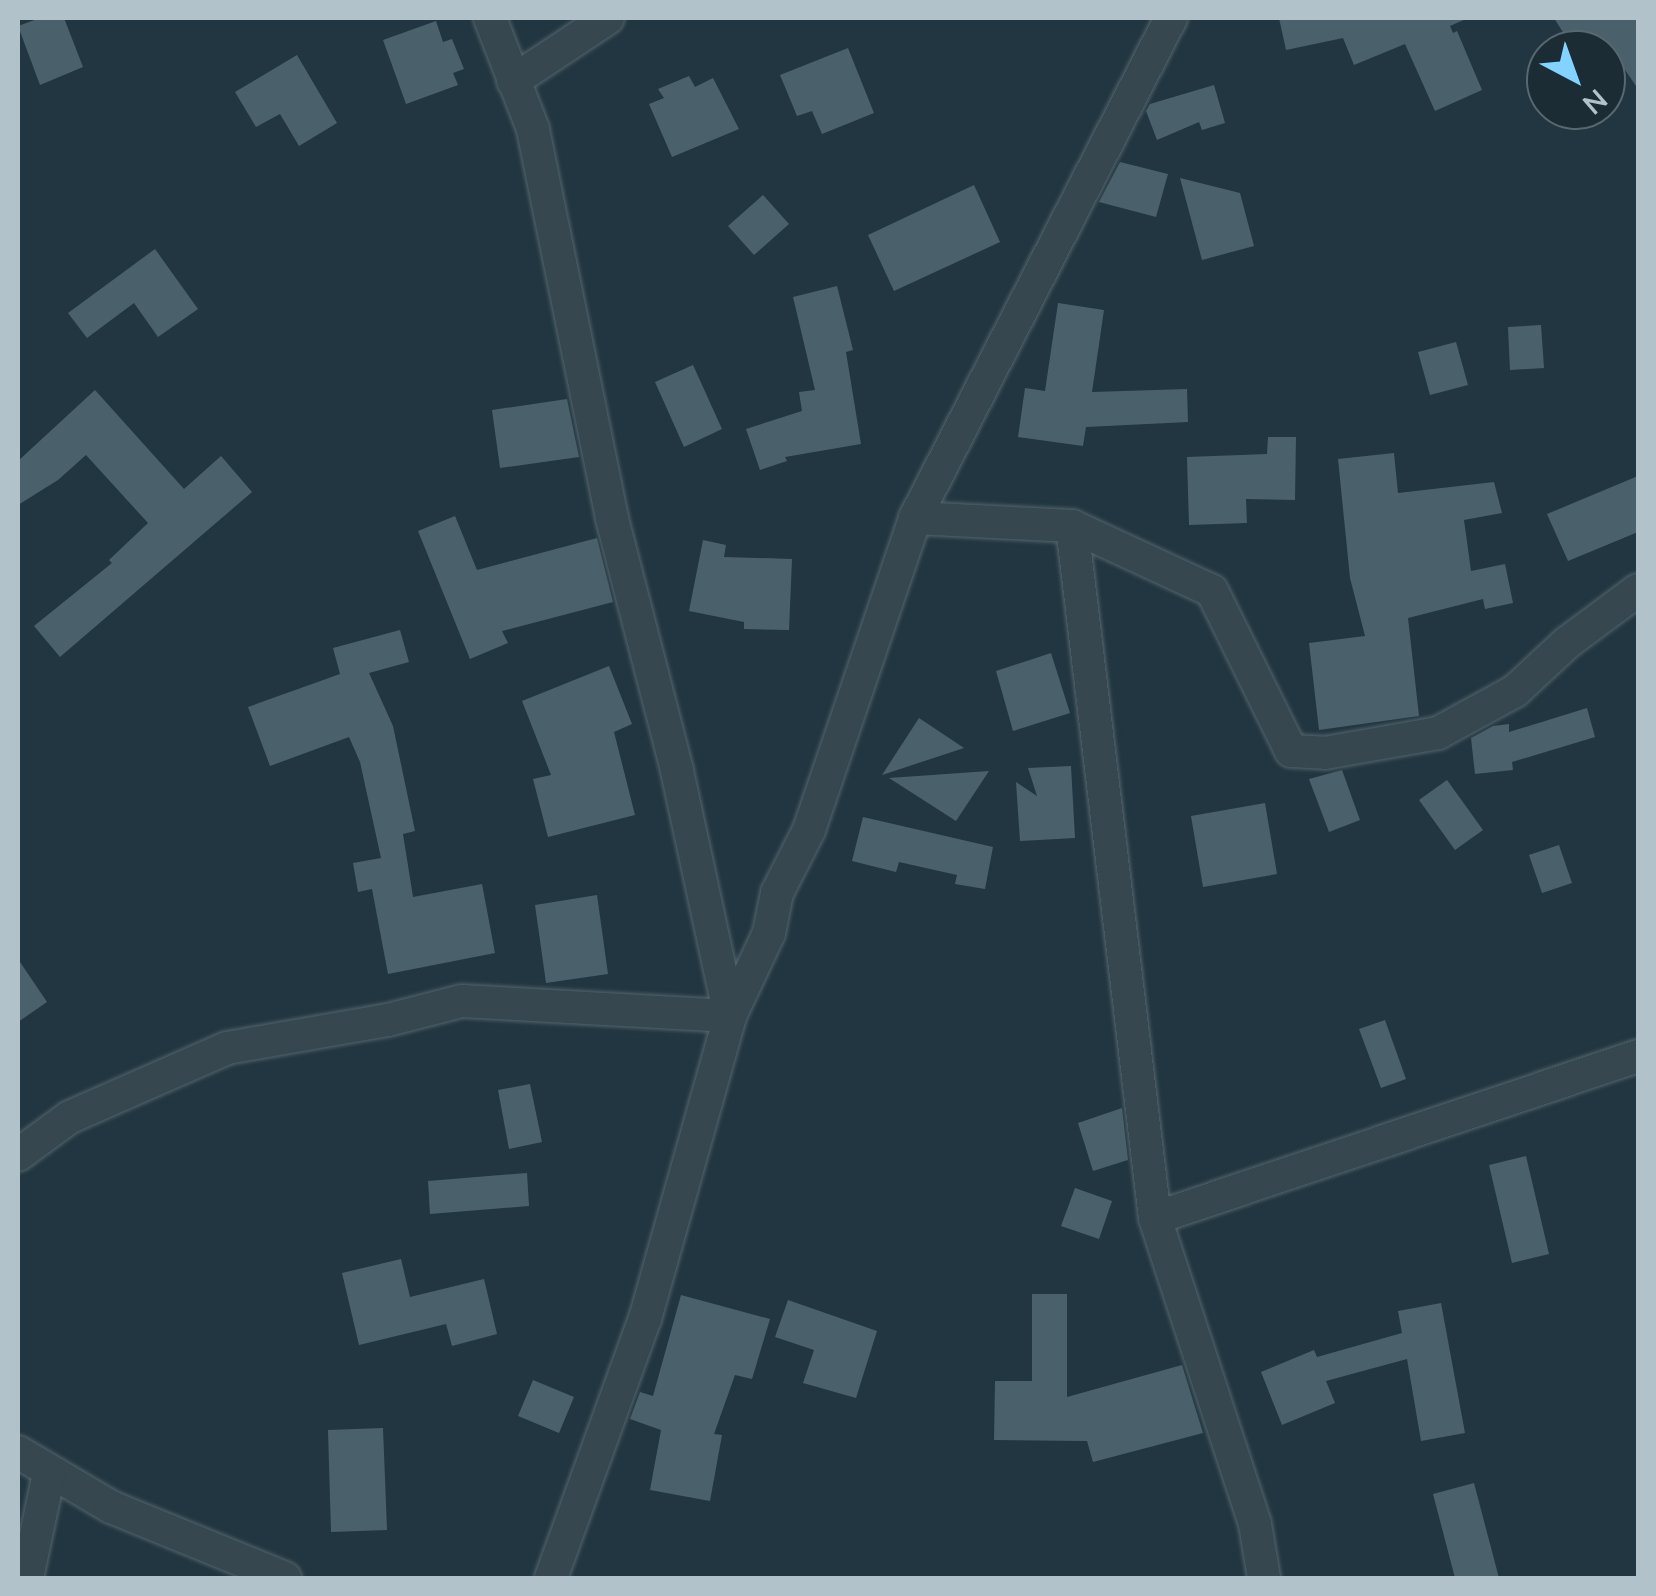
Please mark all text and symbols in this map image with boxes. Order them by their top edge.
north arrow [1526,30,1626,130]
text: N [1574,80,1615,122]

